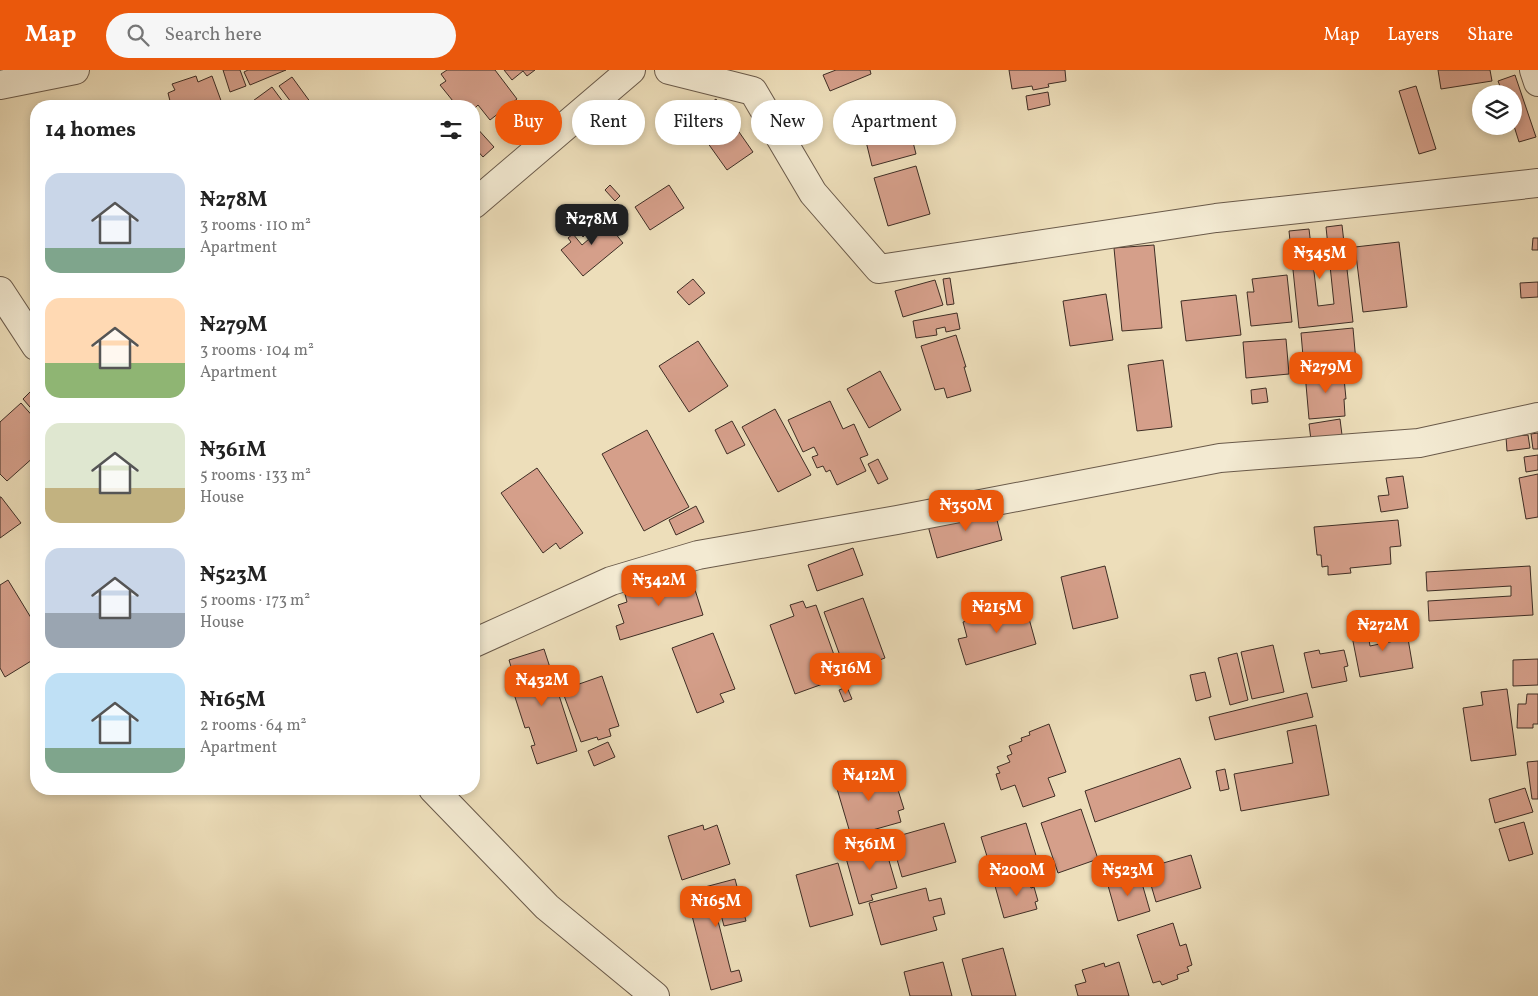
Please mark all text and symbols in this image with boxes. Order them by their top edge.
search box [106,13,456,58]
text: Map [25,18,76,52]
icon: search [124,21,152,49]
text: Search here [164,22,262,48]
text: Map [1323,23,1359,48]
text: Layers [1387,23,1439,48]
text: Share [1467,23,1513,48]
map controls [1472,85,1522,135]
button: layers [1472,85,1522,135]
chip: Buy [495,100,562,145]
chip: Rent [572,100,645,145]
chip: Filters [655,100,741,145]
chip: New [751,100,823,145]
chip: Apartment [833,100,956,145]
text: 14 homes [45,116,136,145]
icon: filters [437,116,465,144]
text: ₦278M [200,186,267,215]
icon: home [85,193,145,253]
pin: ₦278M [557,204,627,246]
text: ₦278M [566,209,618,231]
text: 3 rooms · 110 m² [200,215,311,237]
text: Apartment [200,237,277,259]
pin: ₦345M [1285,238,1355,280]
text: ₦345M [1294,243,1346,265]
text: ₦279M [200,311,267,340]
icon: home [85,318,145,378]
text: 3 rooms · 104 m² [200,340,314,362]
pin: ₦279M [1291,352,1361,394]
text: ₦279M [1300,357,1352,379]
text: Apartment [200,362,277,384]
text: ₦361M [200,436,266,465]
icon: home [85,443,145,503]
text: 5 rooms · 133 m² [200,465,311,487]
text: House [200,487,244,509]
pin: ₦350M [931,490,1001,532]
text: ₦350M [940,495,992,517]
text: ₦523M [200,561,267,590]
pin: ₦342M [624,564,694,607]
icon: home [85,568,145,628]
text: ₦342M [632,570,686,592]
text: 5 rooms · 173 m² [200,590,310,612]
pin: ₦215M [962,592,1032,634]
text: ₦215M [972,597,1022,619]
pin: ₦272M [1348,610,1418,652]
text: House [200,612,244,634]
text: ₦272M [1357,615,1409,637]
pin: ₦316M [811,652,881,695]
text: ₦316M [821,658,871,680]
pin: ₦432M [507,664,577,707]
text: ₦432M [516,670,568,692]
text: ₦165M [200,686,266,715]
icon: home [85,693,145,753]
text: 2 rooms · 64 m² [200,715,307,737]
text: Apartment [200,737,277,759]
pin: ₦412M [834,760,904,802]
text: ₦412M [843,765,895,787]
pin: ₦361M [835,828,905,871]
text: ₦361M [845,834,895,856]
pin: ₦200M [982,854,1052,897]
pin: ₦523M [1093,854,1163,897]
text: ₦200M [989,860,1045,882]
text: ₦523M [1102,860,1154,882]
pin: ₦165M [681,886,751,928]
text: ₦165M [691,891,741,913]

